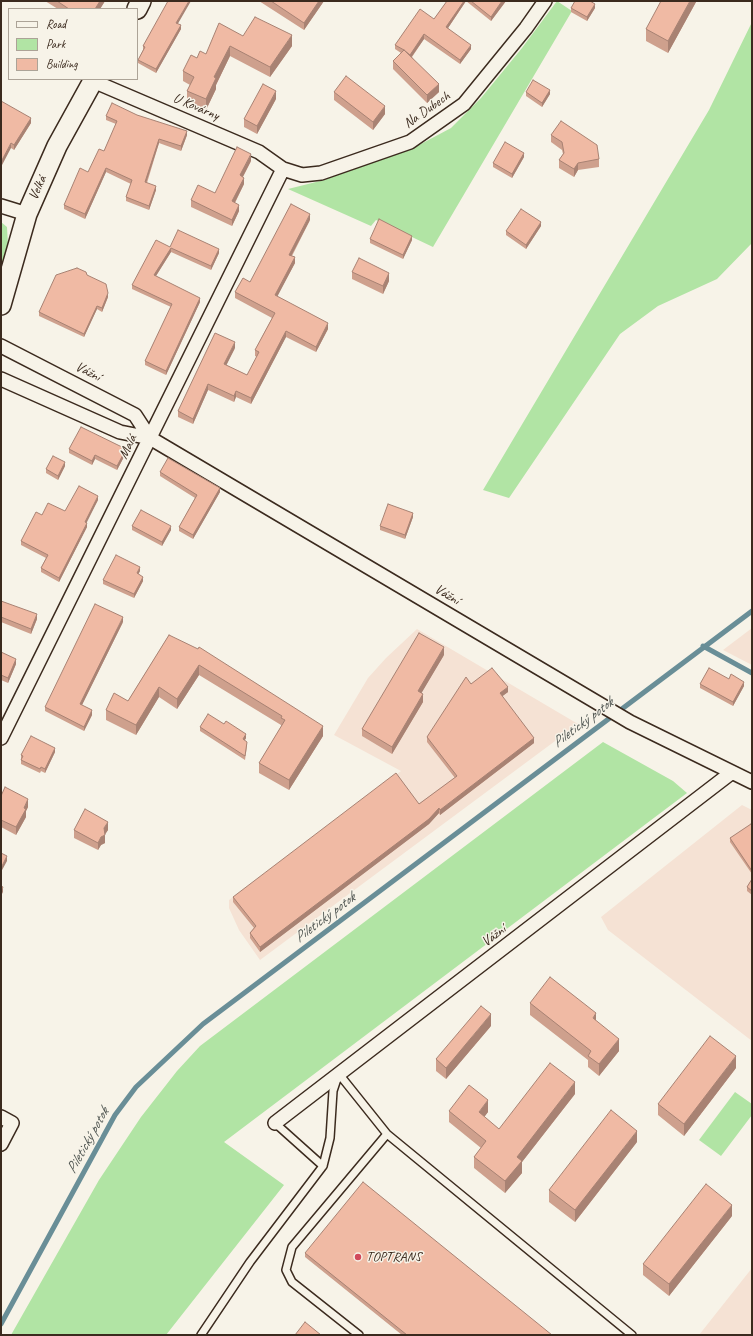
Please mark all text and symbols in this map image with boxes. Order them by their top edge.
legend [8,8,138,80]
text: Road [46,16,66,32]
text: Park [46,36,65,52]
text: Building [46,56,78,72]
street label: Na Dubech [401,88,453,132]
street label: U Kovárny [170,90,222,124]
street label: Velká [25,173,51,203]
street label: Vážní [72,359,104,385]
street label: Malá [115,432,141,462]
street label: Vážní [431,581,463,609]
water label: Piletický potok [549,694,617,752]
water label: Piletický potok [291,889,359,947]
street label: Vážní [478,921,510,951]
water label: Piletický potok [63,1105,113,1177]
place label: TOPTRANS [366,1249,421,1265]
marker: TOPTRANS [353,1252,363,1262]

